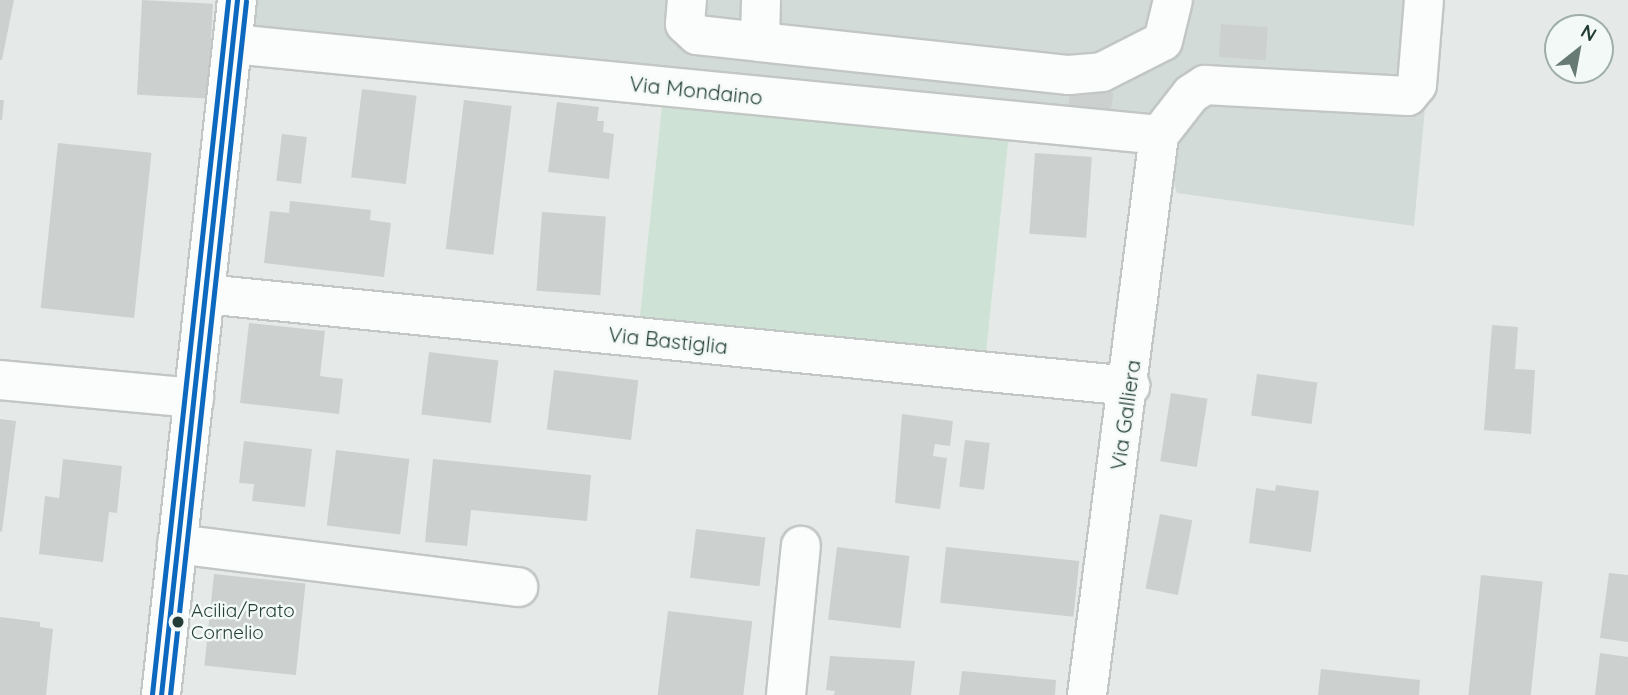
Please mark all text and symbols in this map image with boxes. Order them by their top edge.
north arrow [1544,14,1614,84]
text: N [1577,19,1601,47]
street label: Via Mondaino [628,70,764,110]
street label: Via Bastiglia [607,321,729,359]
street label: Via Galliera [1105,358,1145,472]
place label: Acilia/Prato Cornelio [191,600,295,644]
marker: Acilia/Prato Cornelio [171,615,185,629]

